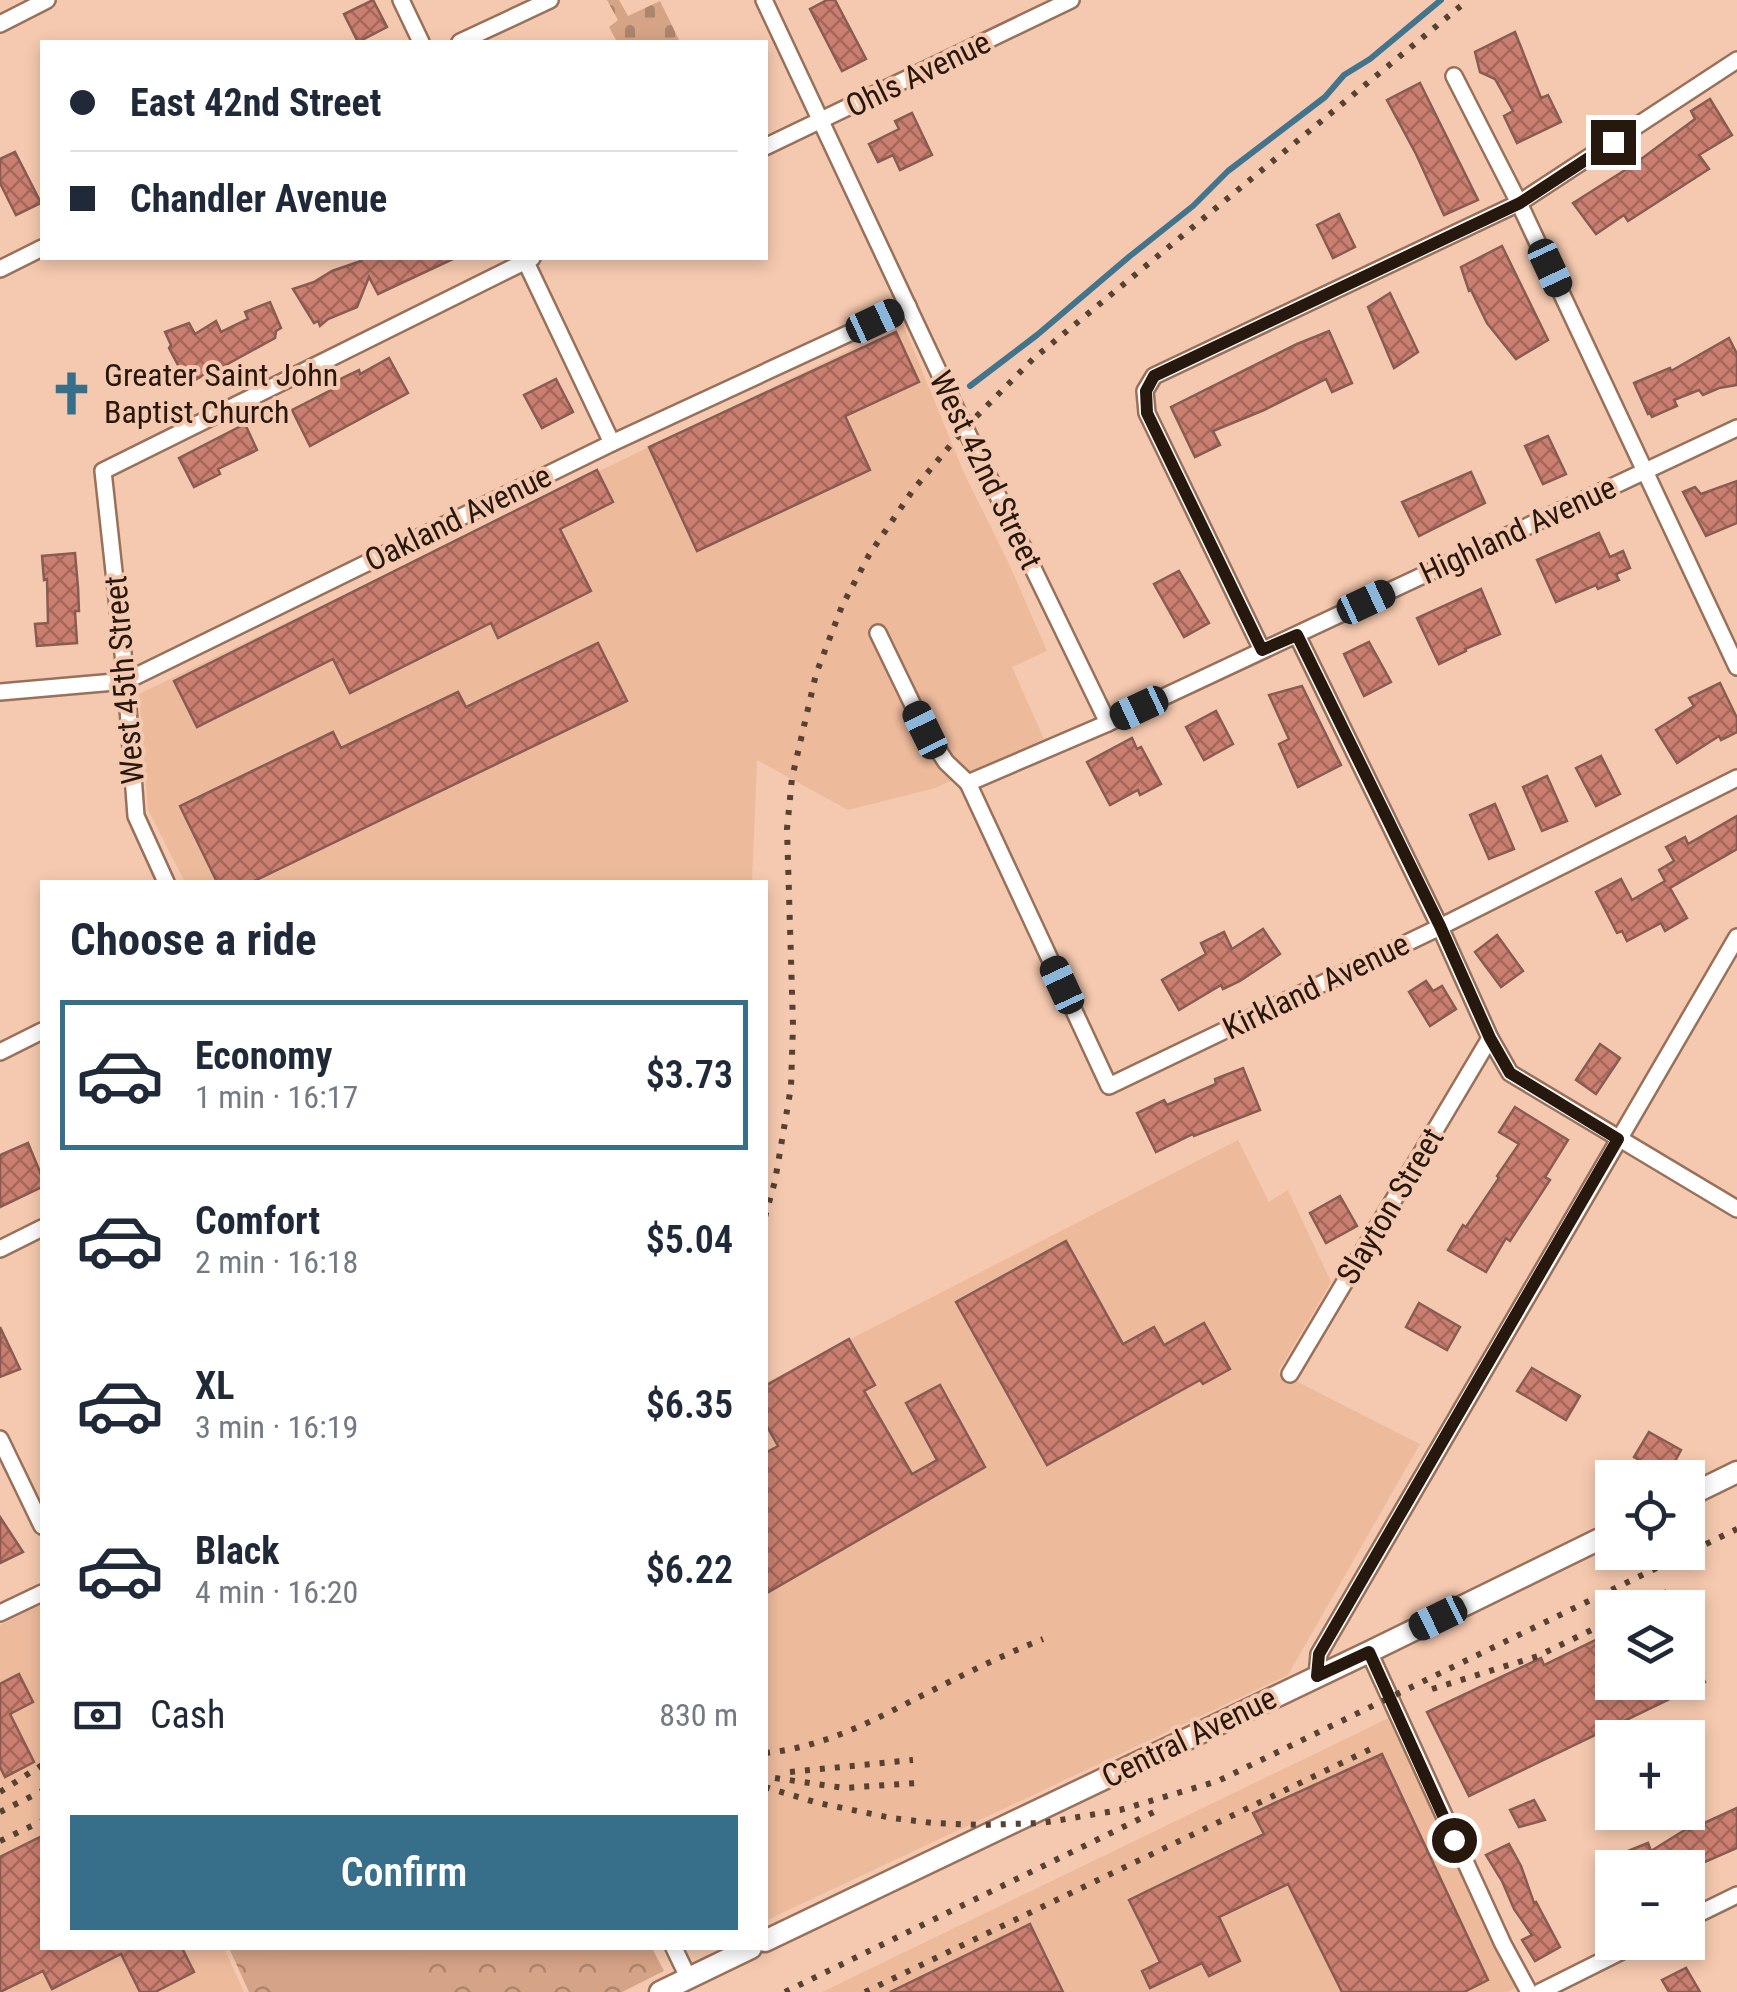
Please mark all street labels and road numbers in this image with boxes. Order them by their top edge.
street label: Ohls Avenue [840,23,996,125]
street label: West 42nd Street [922,365,1050,575]
street label: Oakland Avenue [359,457,557,579]
street label: Highland Avenue [1414,468,1622,592]
street label: West 45th Street [96,574,152,786]
street label: Kirkland Avenue [1217,925,1415,1047]
street label: Slayton Street [1329,1121,1451,1291]
street label: Central Avenue [1096,1678,1282,1796]

